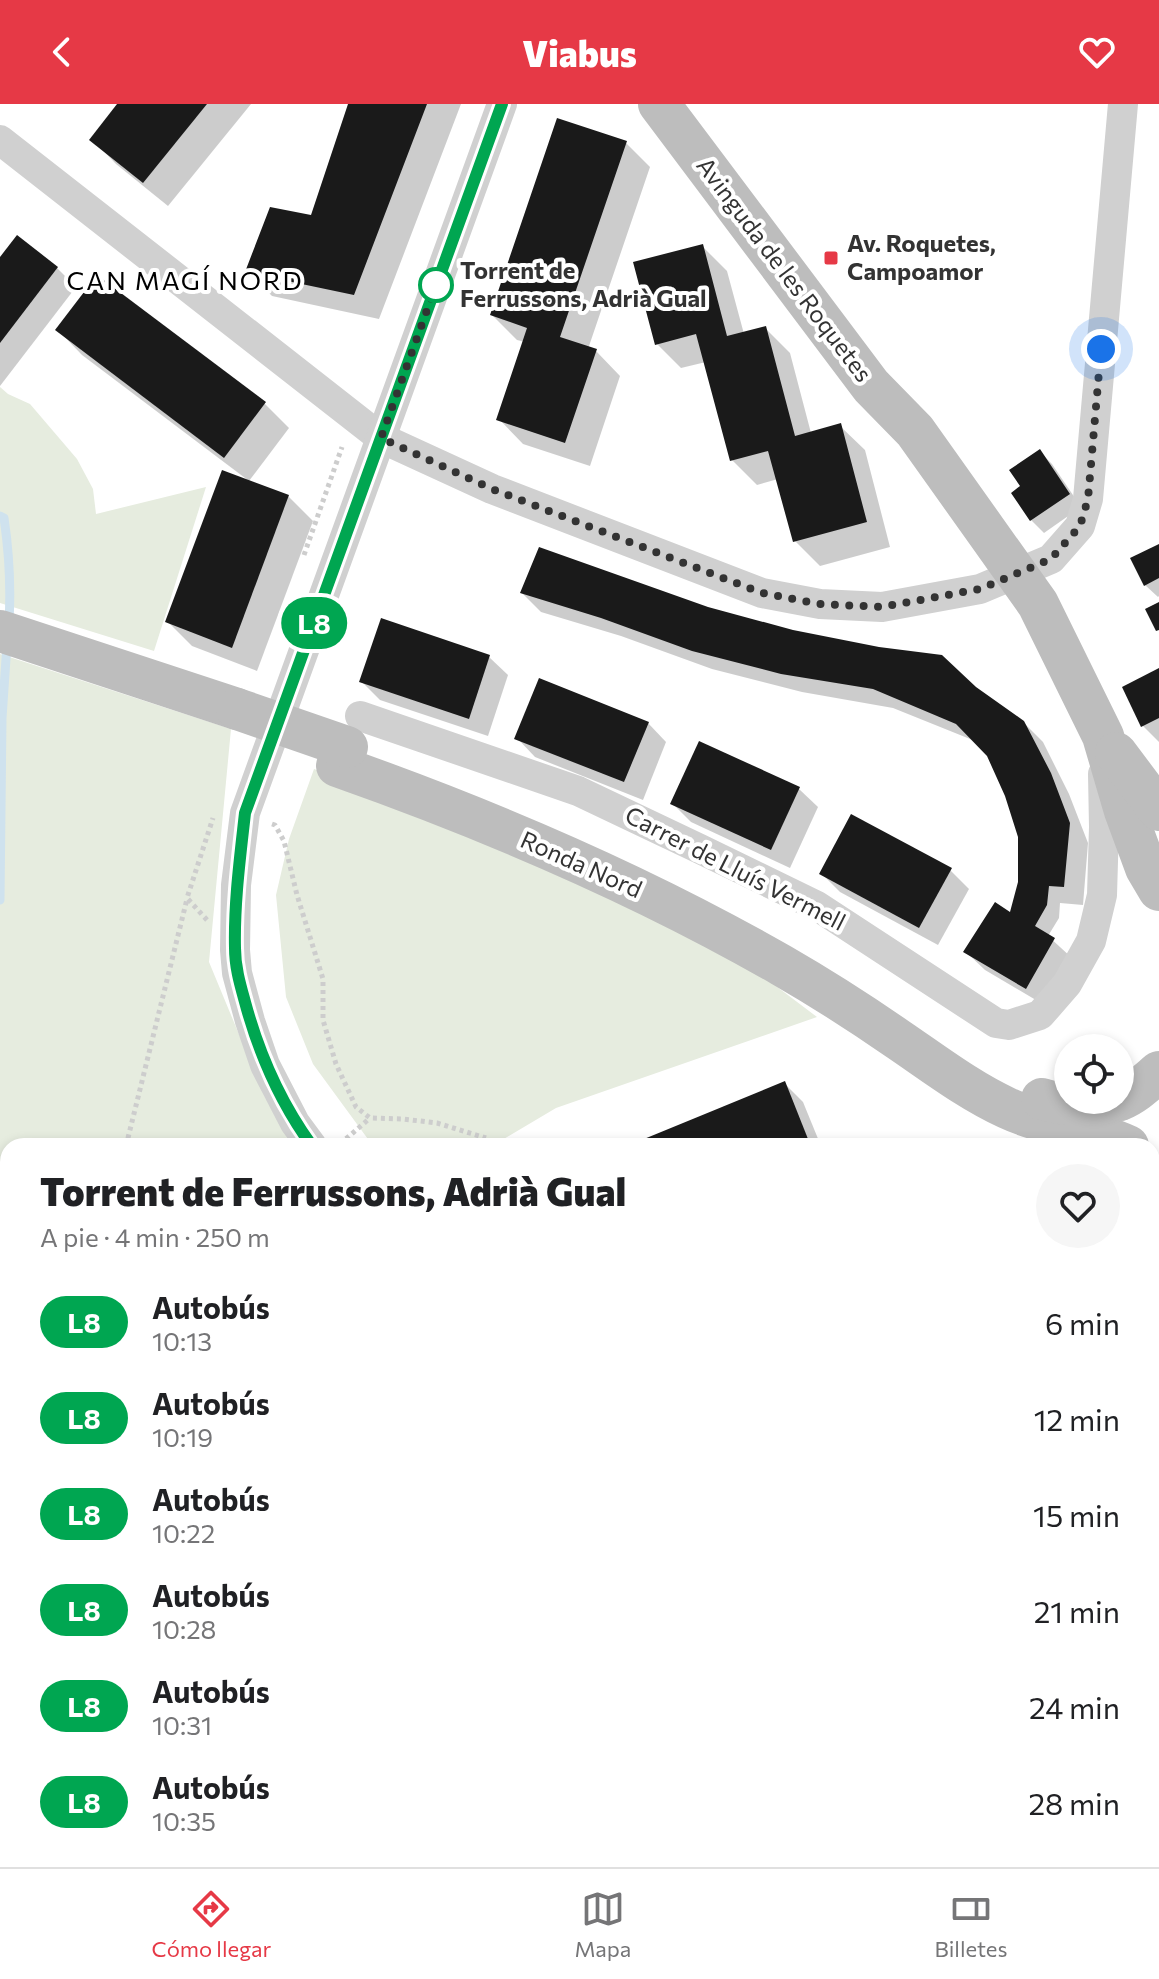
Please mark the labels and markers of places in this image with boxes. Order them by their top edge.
place label: Av. Roquetes, Campoamor [847,228,996,285]
marker: Av. Roquetes, Campoamor [822,249,840,267]
place label: Torrent de Ferrussons, Adrià Gual [460,255,707,312]
marker: Torrent de Ferrussons, Adrià Gual [419,268,453,302]

